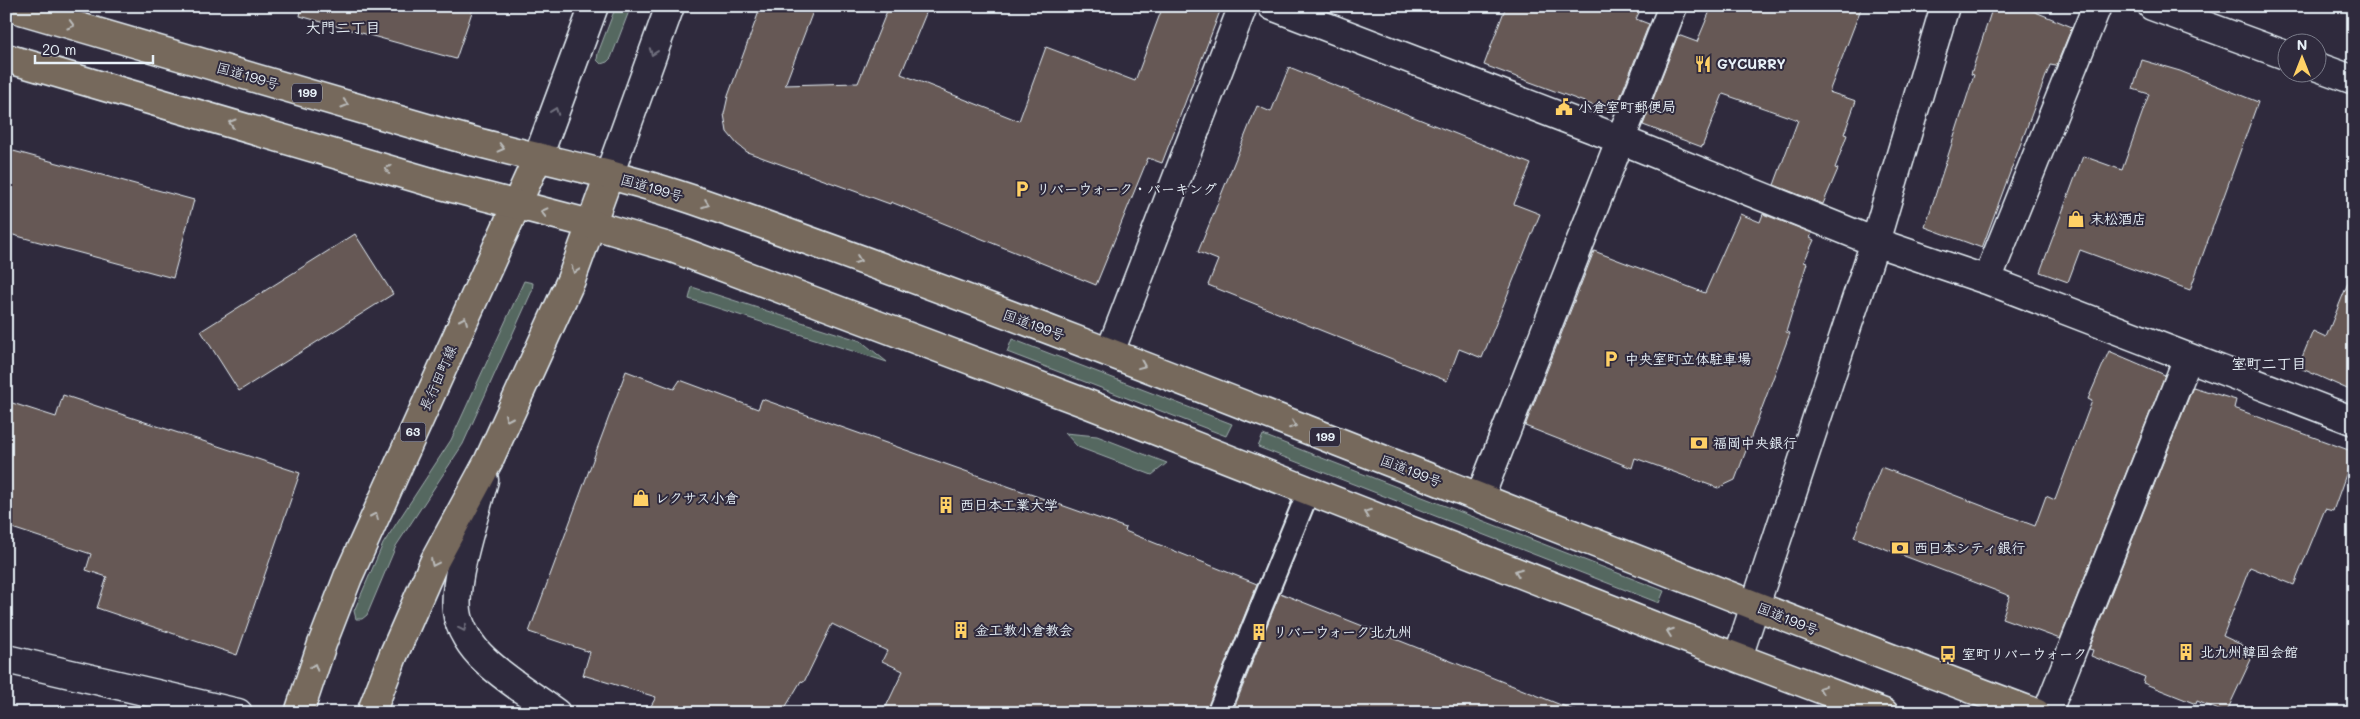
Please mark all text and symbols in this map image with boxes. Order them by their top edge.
district label: 大門二丁目 [305,17,381,37]
one-way arrow [66,19,75,29]
scale bar [35,32,152,64]
north arrow [2278,32,2328,82]
text: N [2297,35,2307,54]
text: 20 m [42,39,76,59]
one-way arrow [649,47,659,56]
restaurant icon: GYCURRY [1693,54,1713,74]
place label: GYCURRY [1717,54,1786,73]
street label: 国道199号 [214,57,282,94]
road number: 199 [292,84,322,102]
public building icon: 小倉室町郵便局 [1554,97,1574,117]
place label: 小倉室町郵便局 [1578,97,1676,116]
one-way arrow [340,99,348,109]
one-way arrow [549,107,559,116]
one-way arrow [228,119,236,129]
one-way arrow [497,142,506,153]
one-way arrow [384,164,392,174]
street label: 国道199号 [618,169,686,206]
parking icon: リバーウォーク・パーキング [1012,179,1032,199]
place label: リバーウォーク・パーキング [1036,179,1217,198]
one-way arrow [701,198,709,208]
one-way arrow [540,207,549,218]
shop icon: 末松酒店 [2066,209,2086,229]
place label: 末松酒店 [2090,209,2146,228]
one-way arrow [853,254,862,264]
one-way arrow [571,265,581,274]
street label: 国道199号 [1000,305,1068,345]
one-way arrow [457,316,468,325]
street label: 長行田町線 [415,342,460,414]
parking icon: 中央室町立体駐車場 [1601,349,1621,369]
place label: 中央室町立体駐車場 [1625,349,1751,368]
district label: 室町二丁目 [2231,353,2307,373]
one-way arrow [1137,359,1146,370]
one-way arrow [504,413,514,422]
one-way arrow [1288,419,1297,429]
road number: 63 [400,422,426,442]
road number: 199 [1310,428,1340,447]
bank icon: 福岡中央銀行 [1689,433,1709,453]
place label: 福岡中央銀行 [1713,433,1797,452]
street label: 国道199号 [1378,450,1445,491]
shop icon: レクサス小倉 [631,488,651,508]
place label: レクサス小倉 [655,488,738,507]
building icon: 西日本工業大学 [936,495,956,515]
place label: 西日本工業大学 [960,495,1058,514]
one-way arrow [1363,509,1372,519]
one-way arrow [369,512,380,521]
bank icon: 西日本シティ銀行 [1890,538,1910,558]
place label: 西日本シティ銀行 [1914,538,2025,557]
one-way arrow [429,558,440,567]
one-way arrow [1515,568,1523,578]
street label: 国道199号 [1755,598,1822,639]
building icon: 金工教小倉教会 [951,620,971,640]
place label: 金工教小倉教会 [975,620,1073,639]
building icon: リバーウォーク北九州 [1249,622,1269,642]
place label: リバーウォーク北九州 [1273,622,1412,641]
one-way arrow [456,623,467,632]
one-way arrow [1666,628,1674,638]
building icon: 北九州韓国会館 [2176,642,2196,662]
place label: 北九州韓国会館 [2200,642,2298,661]
bus stop icon: 室町リバーウォーク [1938,644,1958,664]
place label: 室町リバーウォーク [1962,644,2087,663]
one-way arrow [308,663,318,671]
one-way arrow [1818,685,1827,695]

